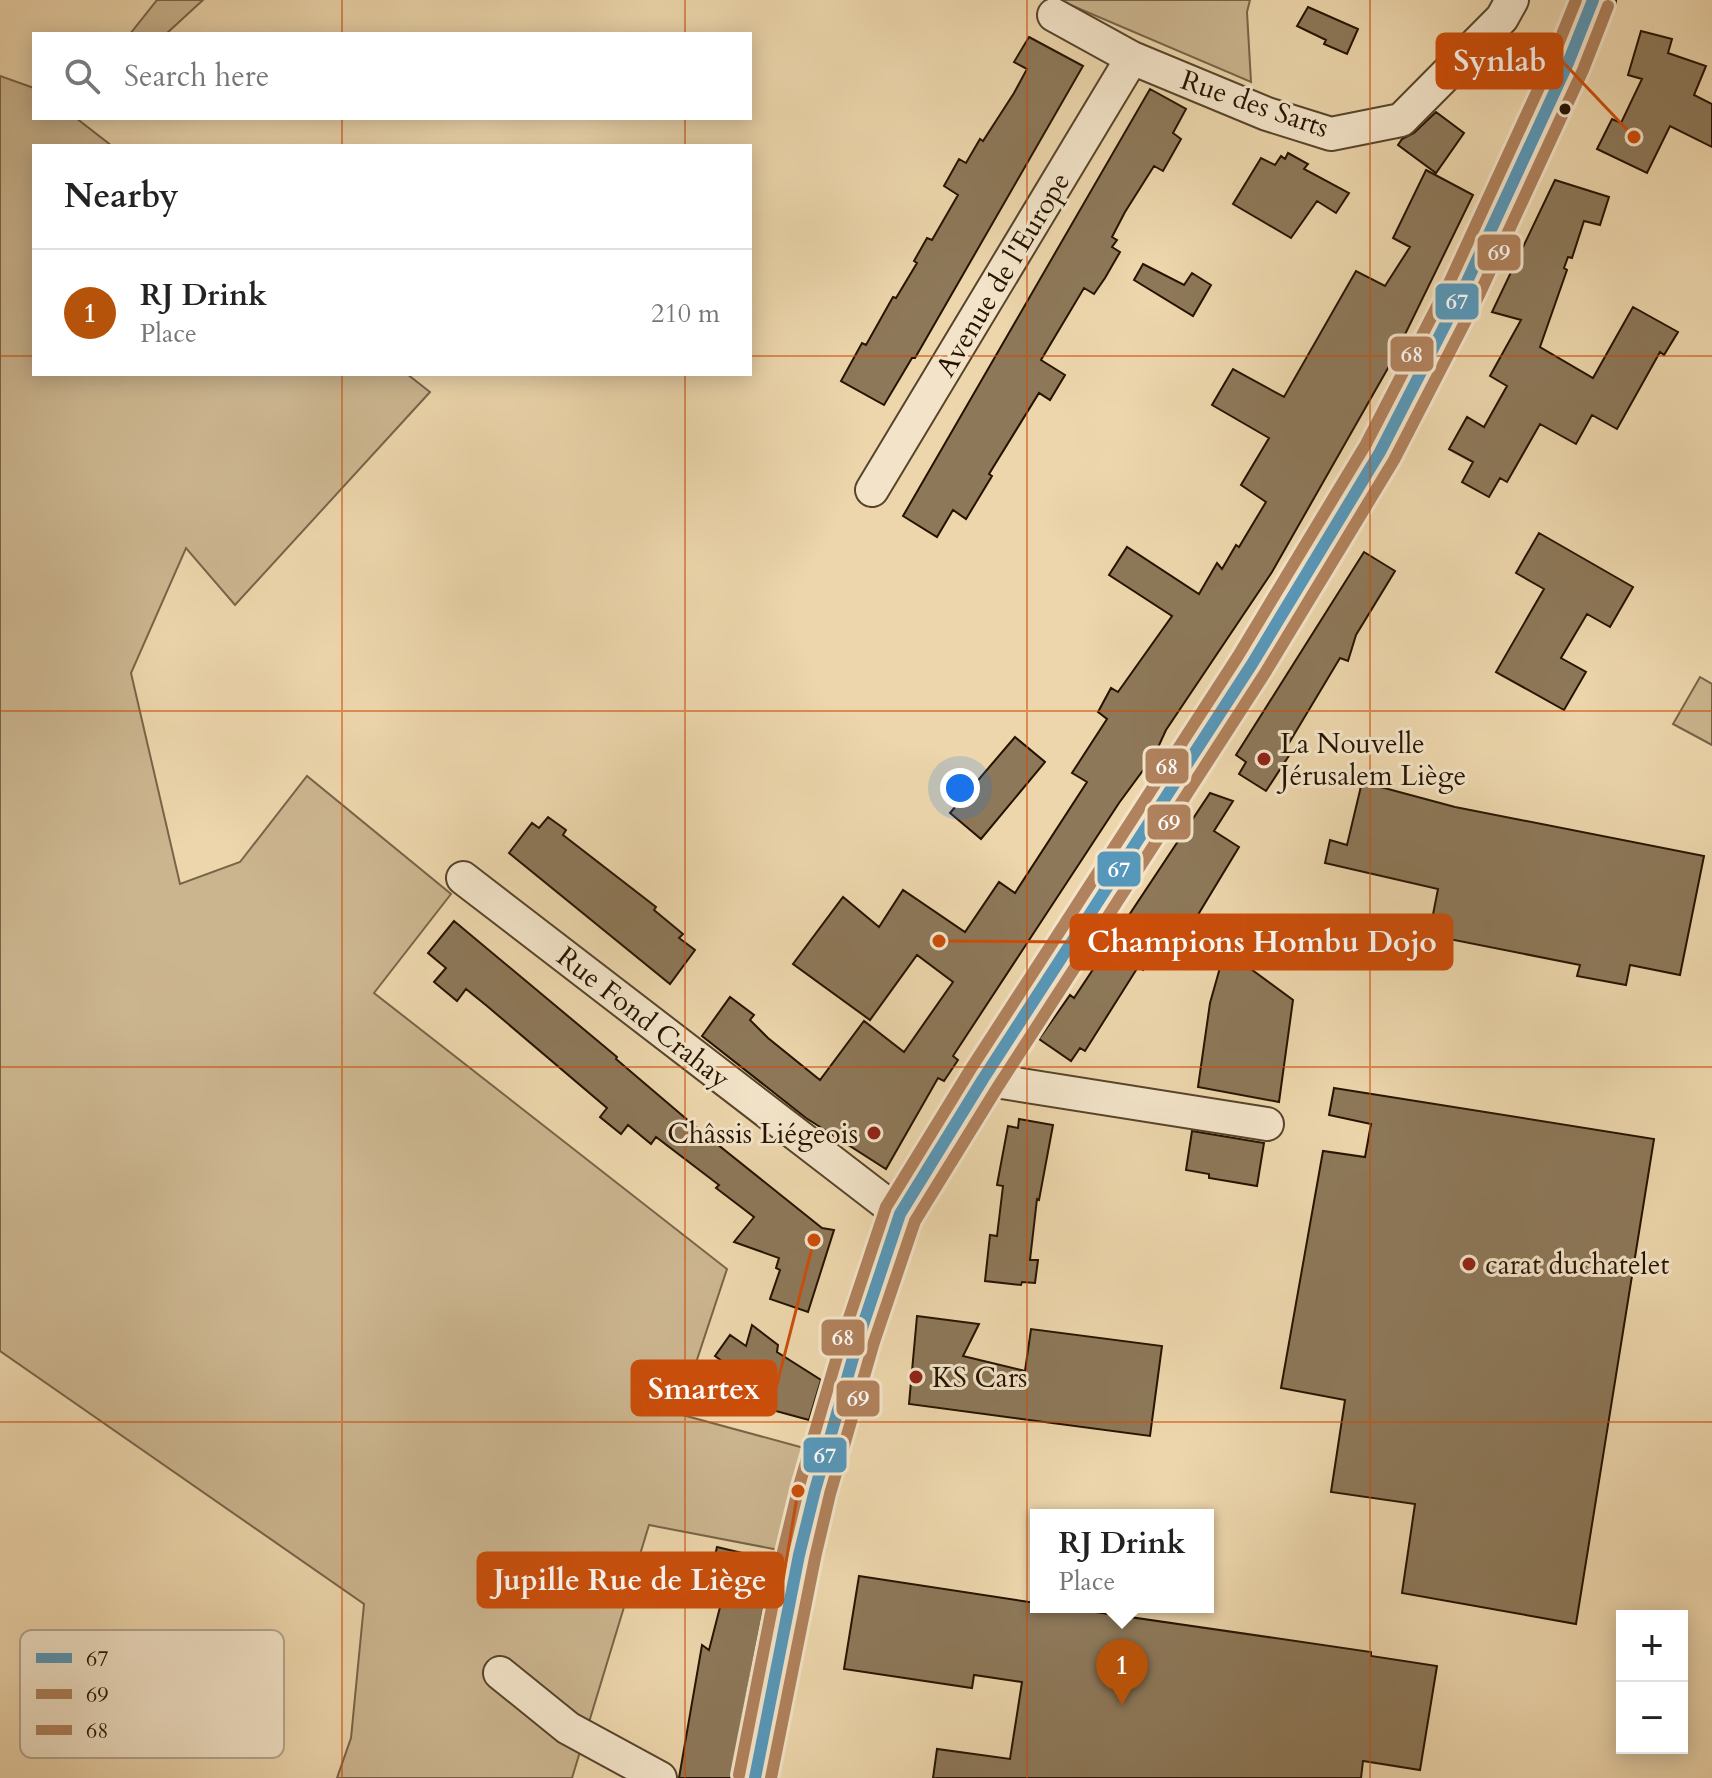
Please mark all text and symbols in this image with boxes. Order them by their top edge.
search box [32,32,752,120]
callout: Synlab [1437,34,1562,88]
text: Synlab [1453,41,1547,82]
icon: search [60,54,104,98]
text: Search here [124,56,269,97]
street label: Rue des Sarts [1176,61,1334,147]
unlabelled marker [1557,101,1573,117]
street label: Avenue de l'Europe [927,165,1079,384]
text: Nearby [64,173,179,219]
line badge: 69 [1476,233,1522,272]
text: 69 [1488,238,1510,268]
text: RJ Drink [140,275,267,316]
line badge: 67 [1434,282,1480,321]
text: 67 [1446,287,1468,317]
text: 1 [83,296,97,331]
text: 210 m [651,296,720,331]
text: Place [140,316,197,351]
line badge: 68 [1389,335,1435,373]
text: 68 [1401,340,1423,370]
place label: La Nouvelle Jérusalem Liège [1276,725,1466,795]
line badge: 68 [1144,747,1190,785]
marker: La Nouvelle Jérusalem Liège [1255,750,1273,768]
text: 68 [1156,752,1178,782]
your location [940,768,980,808]
line badge: 69 [1146,803,1192,841]
text: 69 [1158,808,1180,838]
line badge: 67 [1096,850,1142,888]
text: 67 [1108,855,1130,885]
callout: Champions Hombu Dojo [1071,915,1452,969]
text: Champions Hombu Dojo [1087,922,1437,963]
street label: Rue Fond Crahay [549,938,738,1098]
place label: Châssis Liégeois [667,1115,858,1153]
marker: Châssis Liégeois [865,1124,883,1142]
place label: carat duchatelet [1485,1246,1669,1284]
marker: carat duchatelet [1460,1255,1478,1273]
line badge: 68 [820,1318,866,1357]
text: 68 [832,1323,854,1353]
place label: KS Cars [932,1359,1027,1397]
callout: Smartex [632,1361,776,1415]
marker: KS Cars [907,1368,925,1386]
text: Smartex [648,1369,760,1410]
line badge: 69 [835,1379,881,1418]
text: 69 [847,1384,869,1414]
line badge: 67 [802,1436,848,1474]
text: 67 [814,1441,836,1471]
popup [1030,1509,1214,1613]
text: RJ Drink [1059,1523,1185,1564]
callout: Jupille Rue de Liège [478,1553,783,1607]
text: Jupille Rue de Liège [489,1560,767,1601]
text: Place [1059,1564,1115,1599]
map controls [1616,1610,1688,1754]
button: + [1616,1610,1688,1682]
legend [20,1630,284,1758]
pin: 1 [1096,1639,1148,1705]
text: 67 [86,1644,109,1674]
text: 69 [86,1680,109,1710]
button: − [1616,1682,1688,1754]
text: 68 [86,1716,109,1746]

